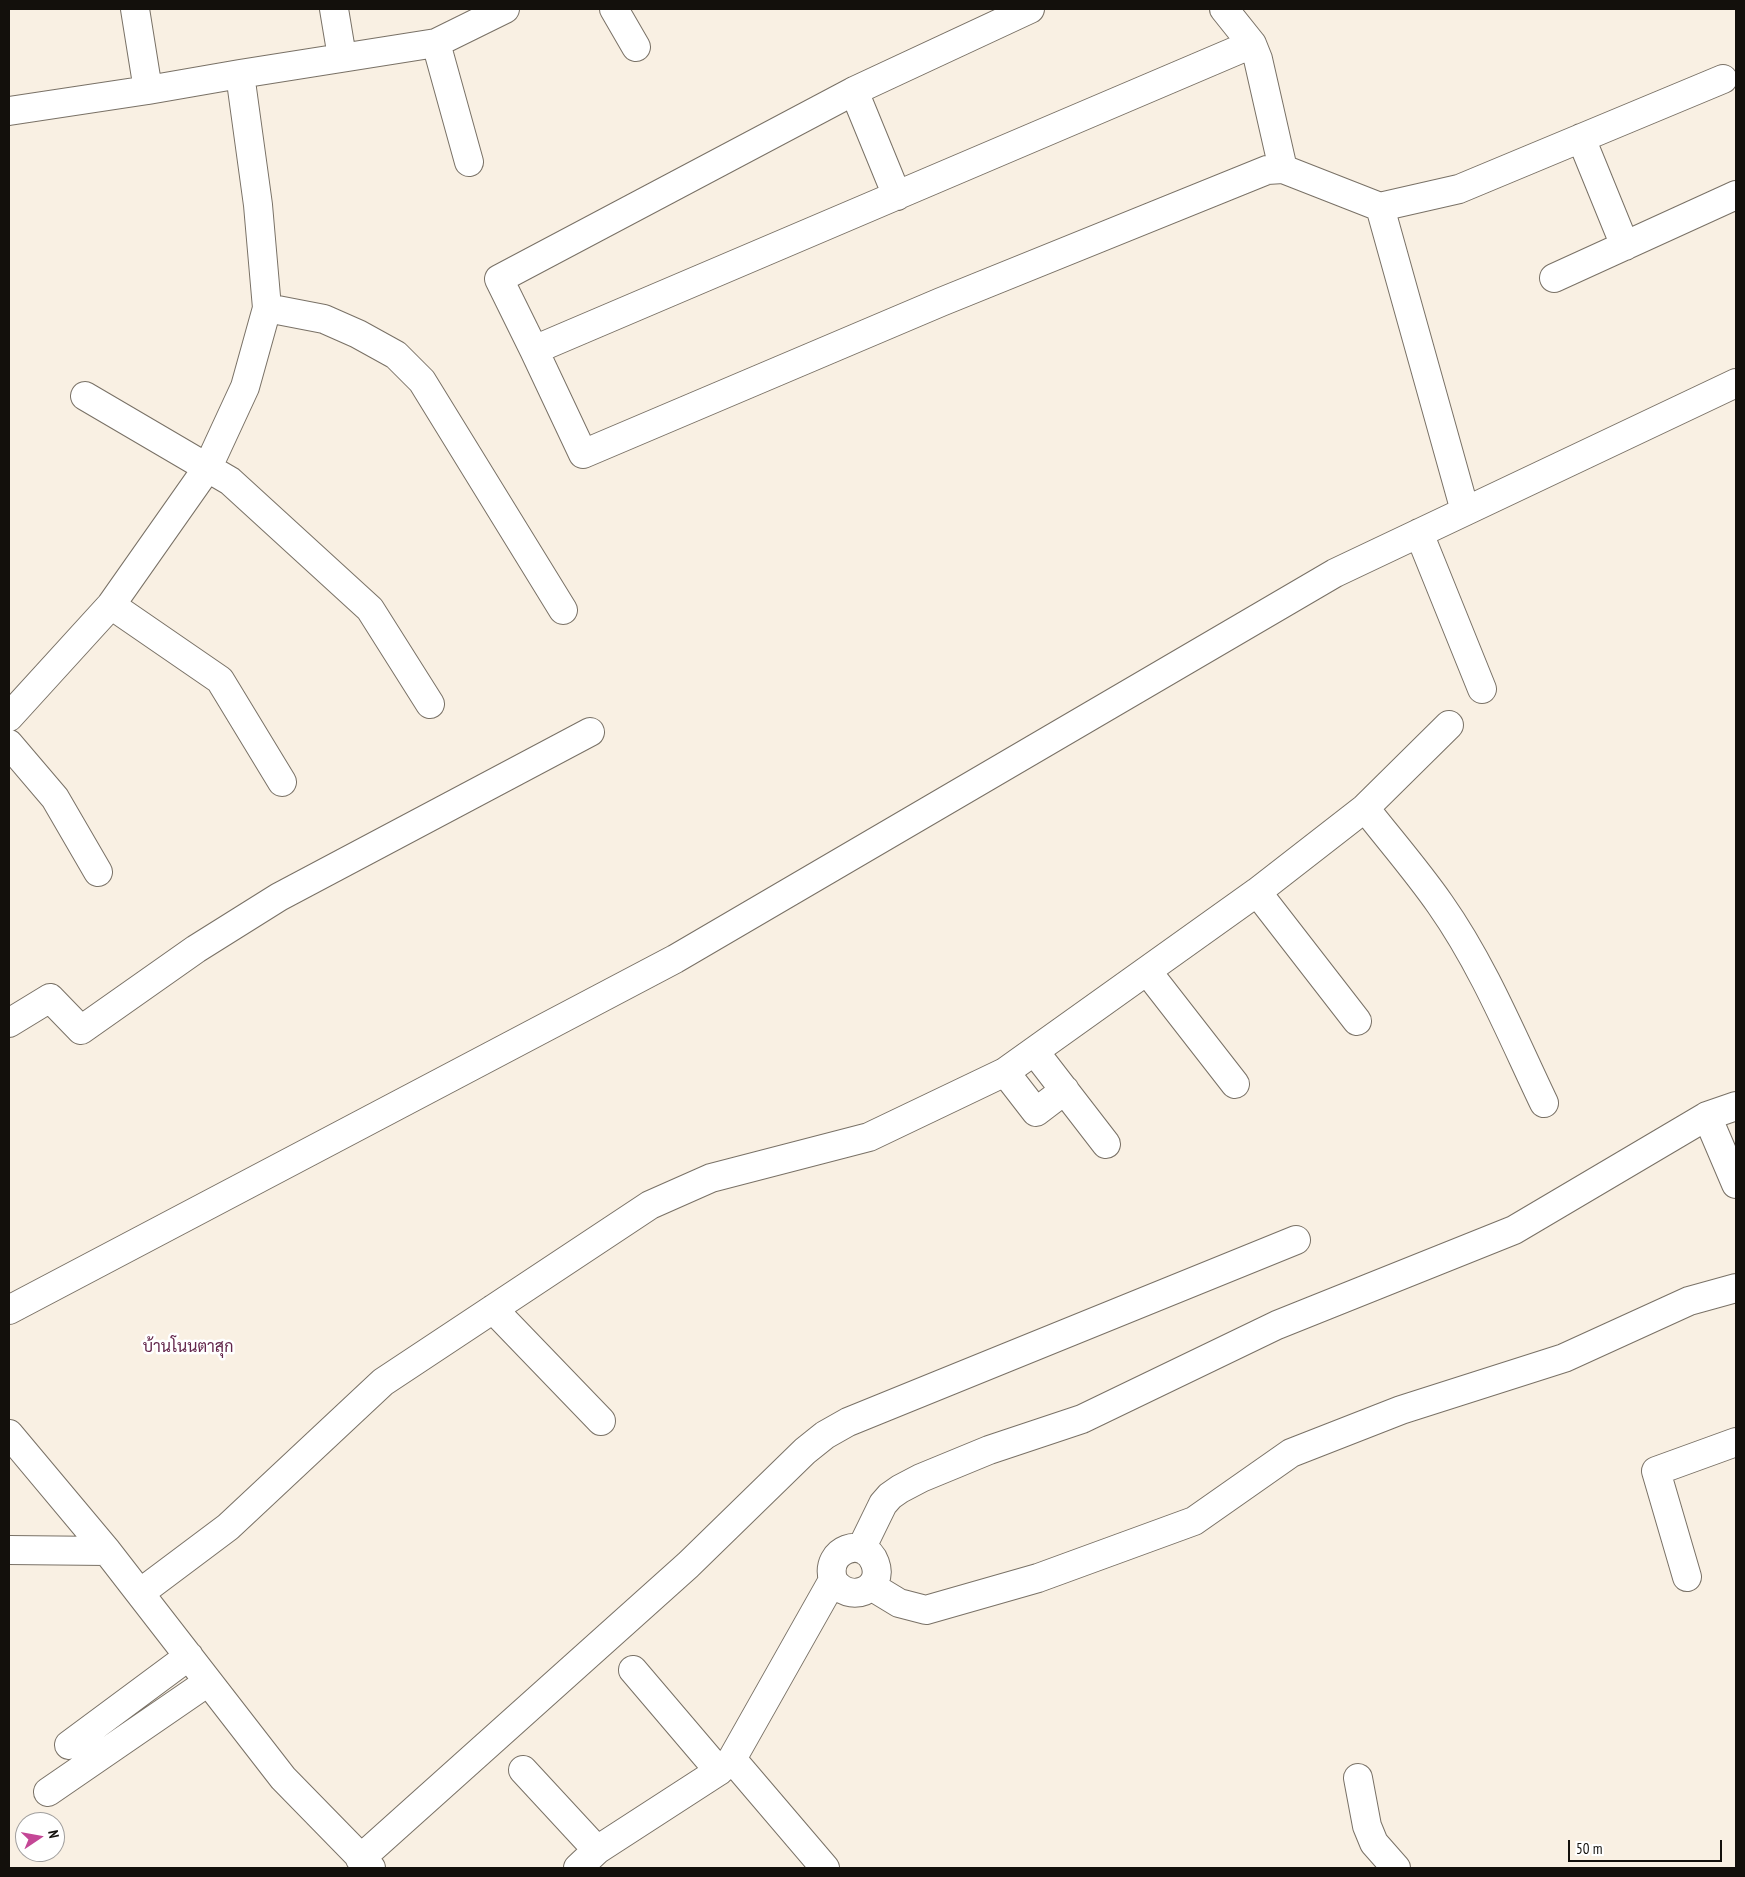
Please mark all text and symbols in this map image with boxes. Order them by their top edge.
district label: บ้านโนนตาสุก [143,1337,233,1357]
north arrow [15,1812,65,1862]
text: N [44,1829,63,1840]
scale bar [1570,1830,1724,1862]
text: 50 m [1576,1839,1602,1858]

